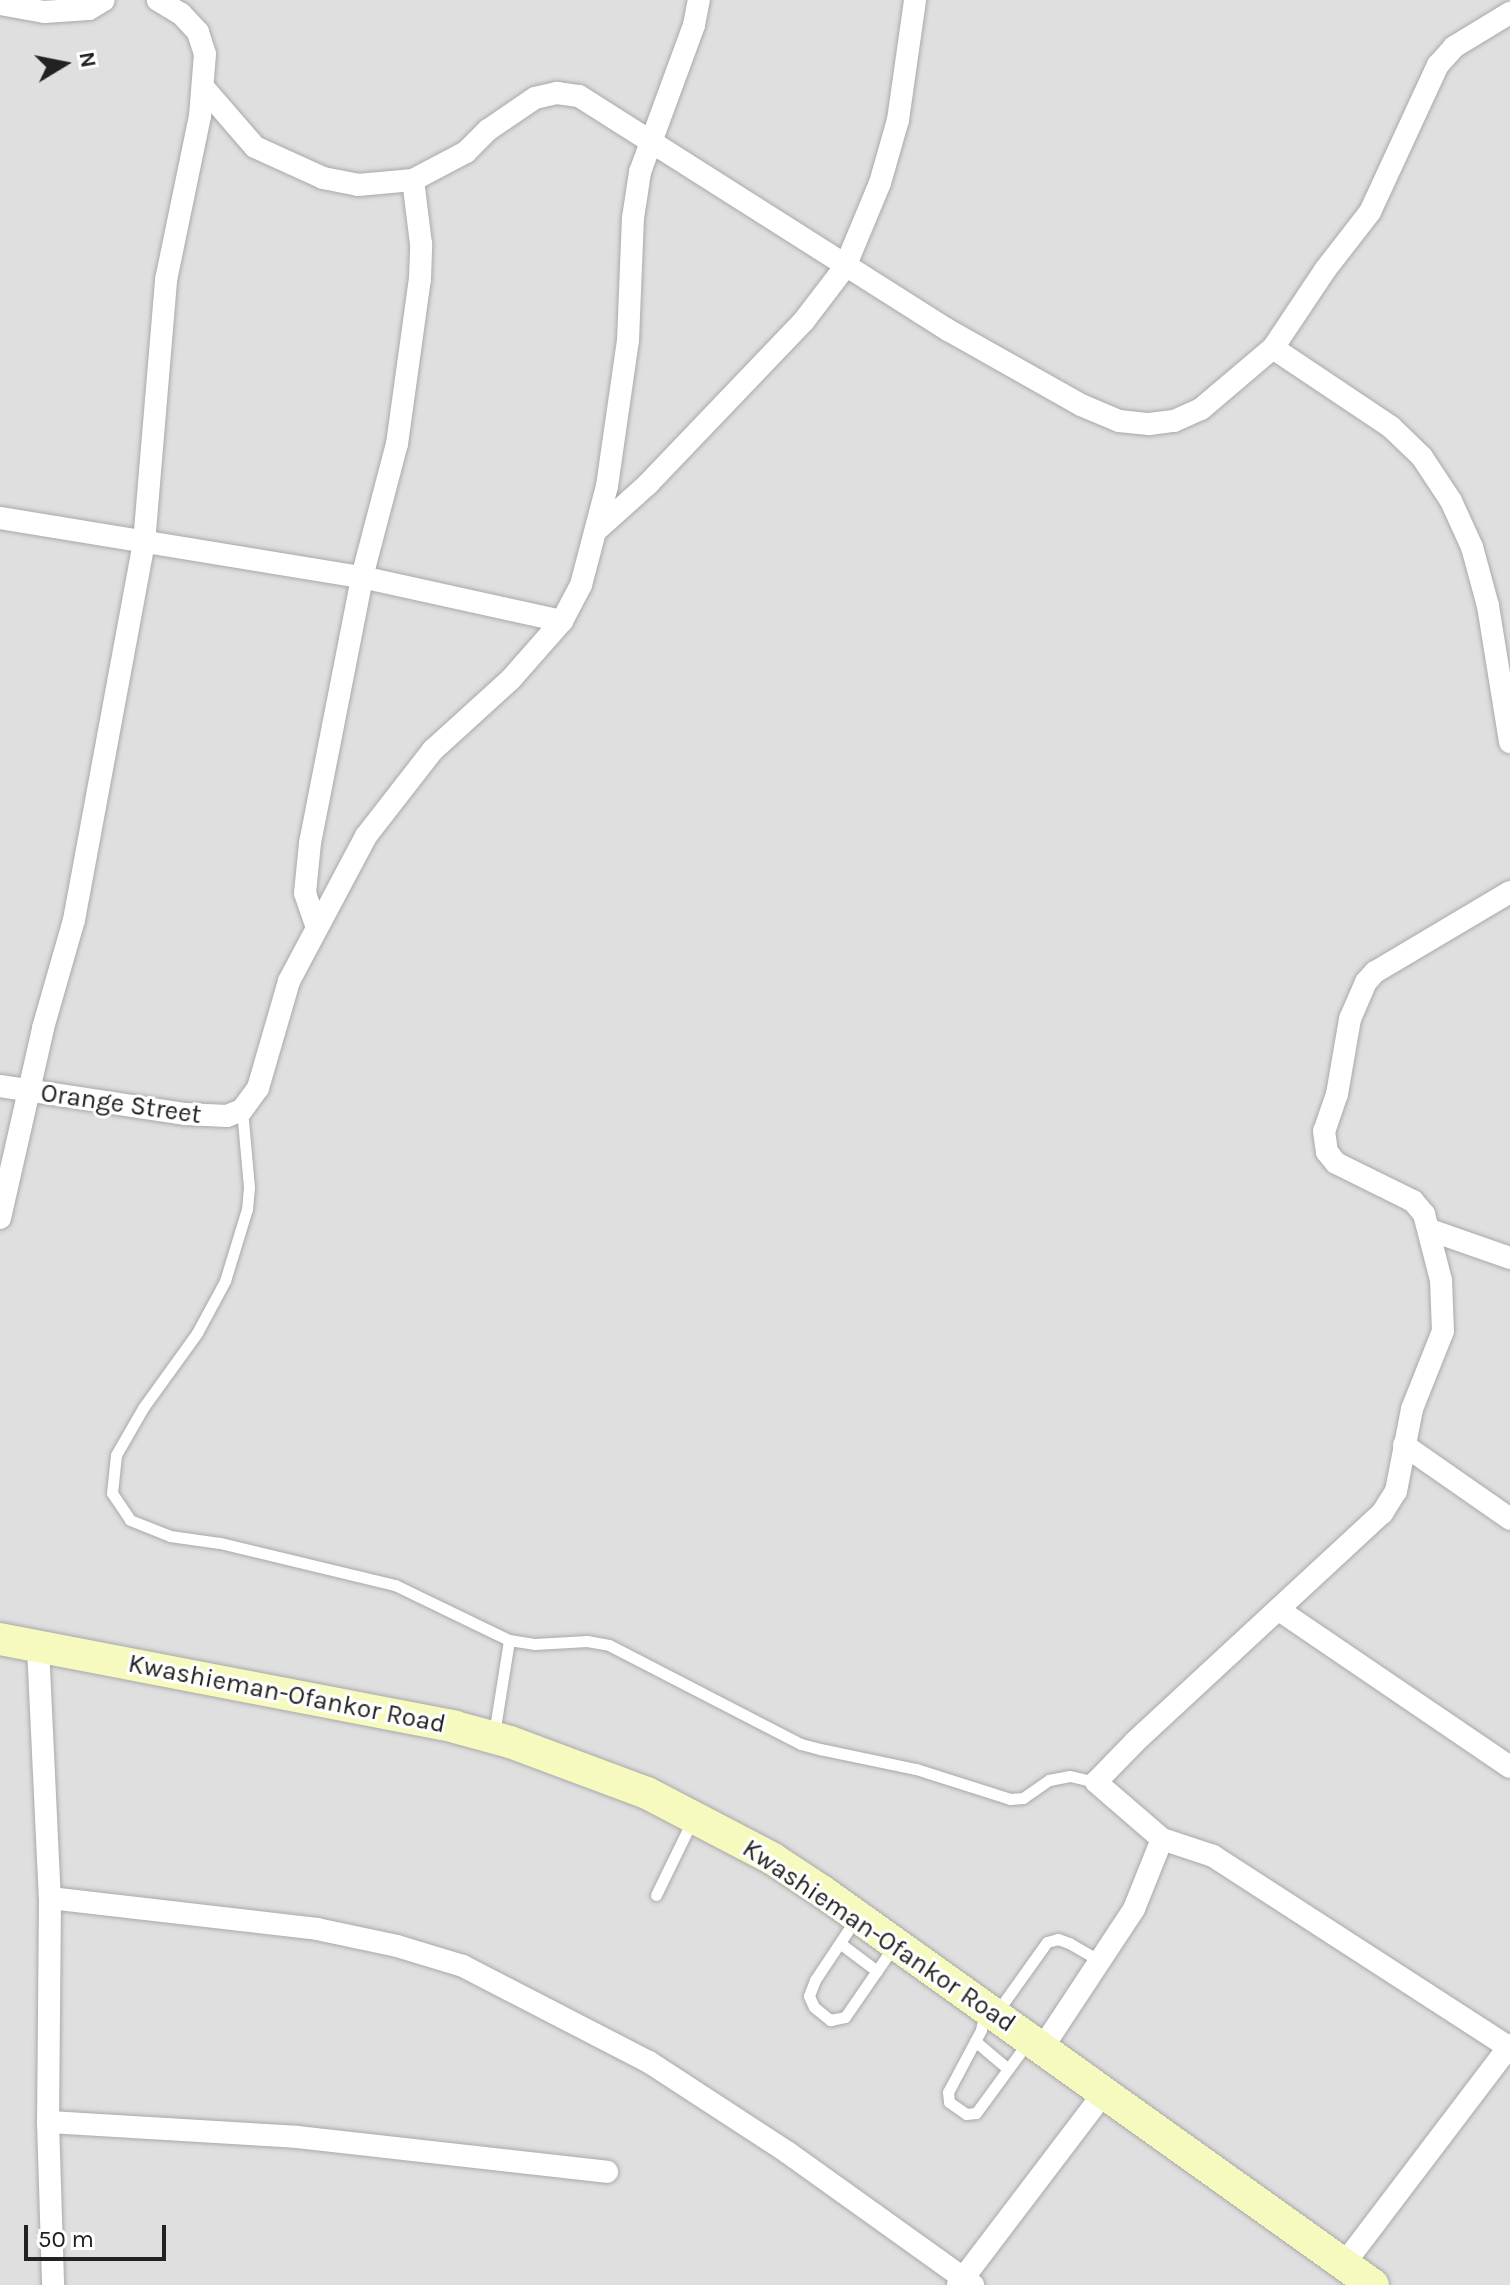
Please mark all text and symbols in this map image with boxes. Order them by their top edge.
north arrow [24,24,104,104]
text: N [73,50,102,70]
street label: Orange Street [39,1077,203,1131]
street label: Kwashieman-Ofankor Road [126,1648,448,1740]
street label: Kwashieman-Ofankor Road [736,1833,1022,2039]
scale bar [28,2209,170,2259]
text: 50 m [38,2225,94,2253]

